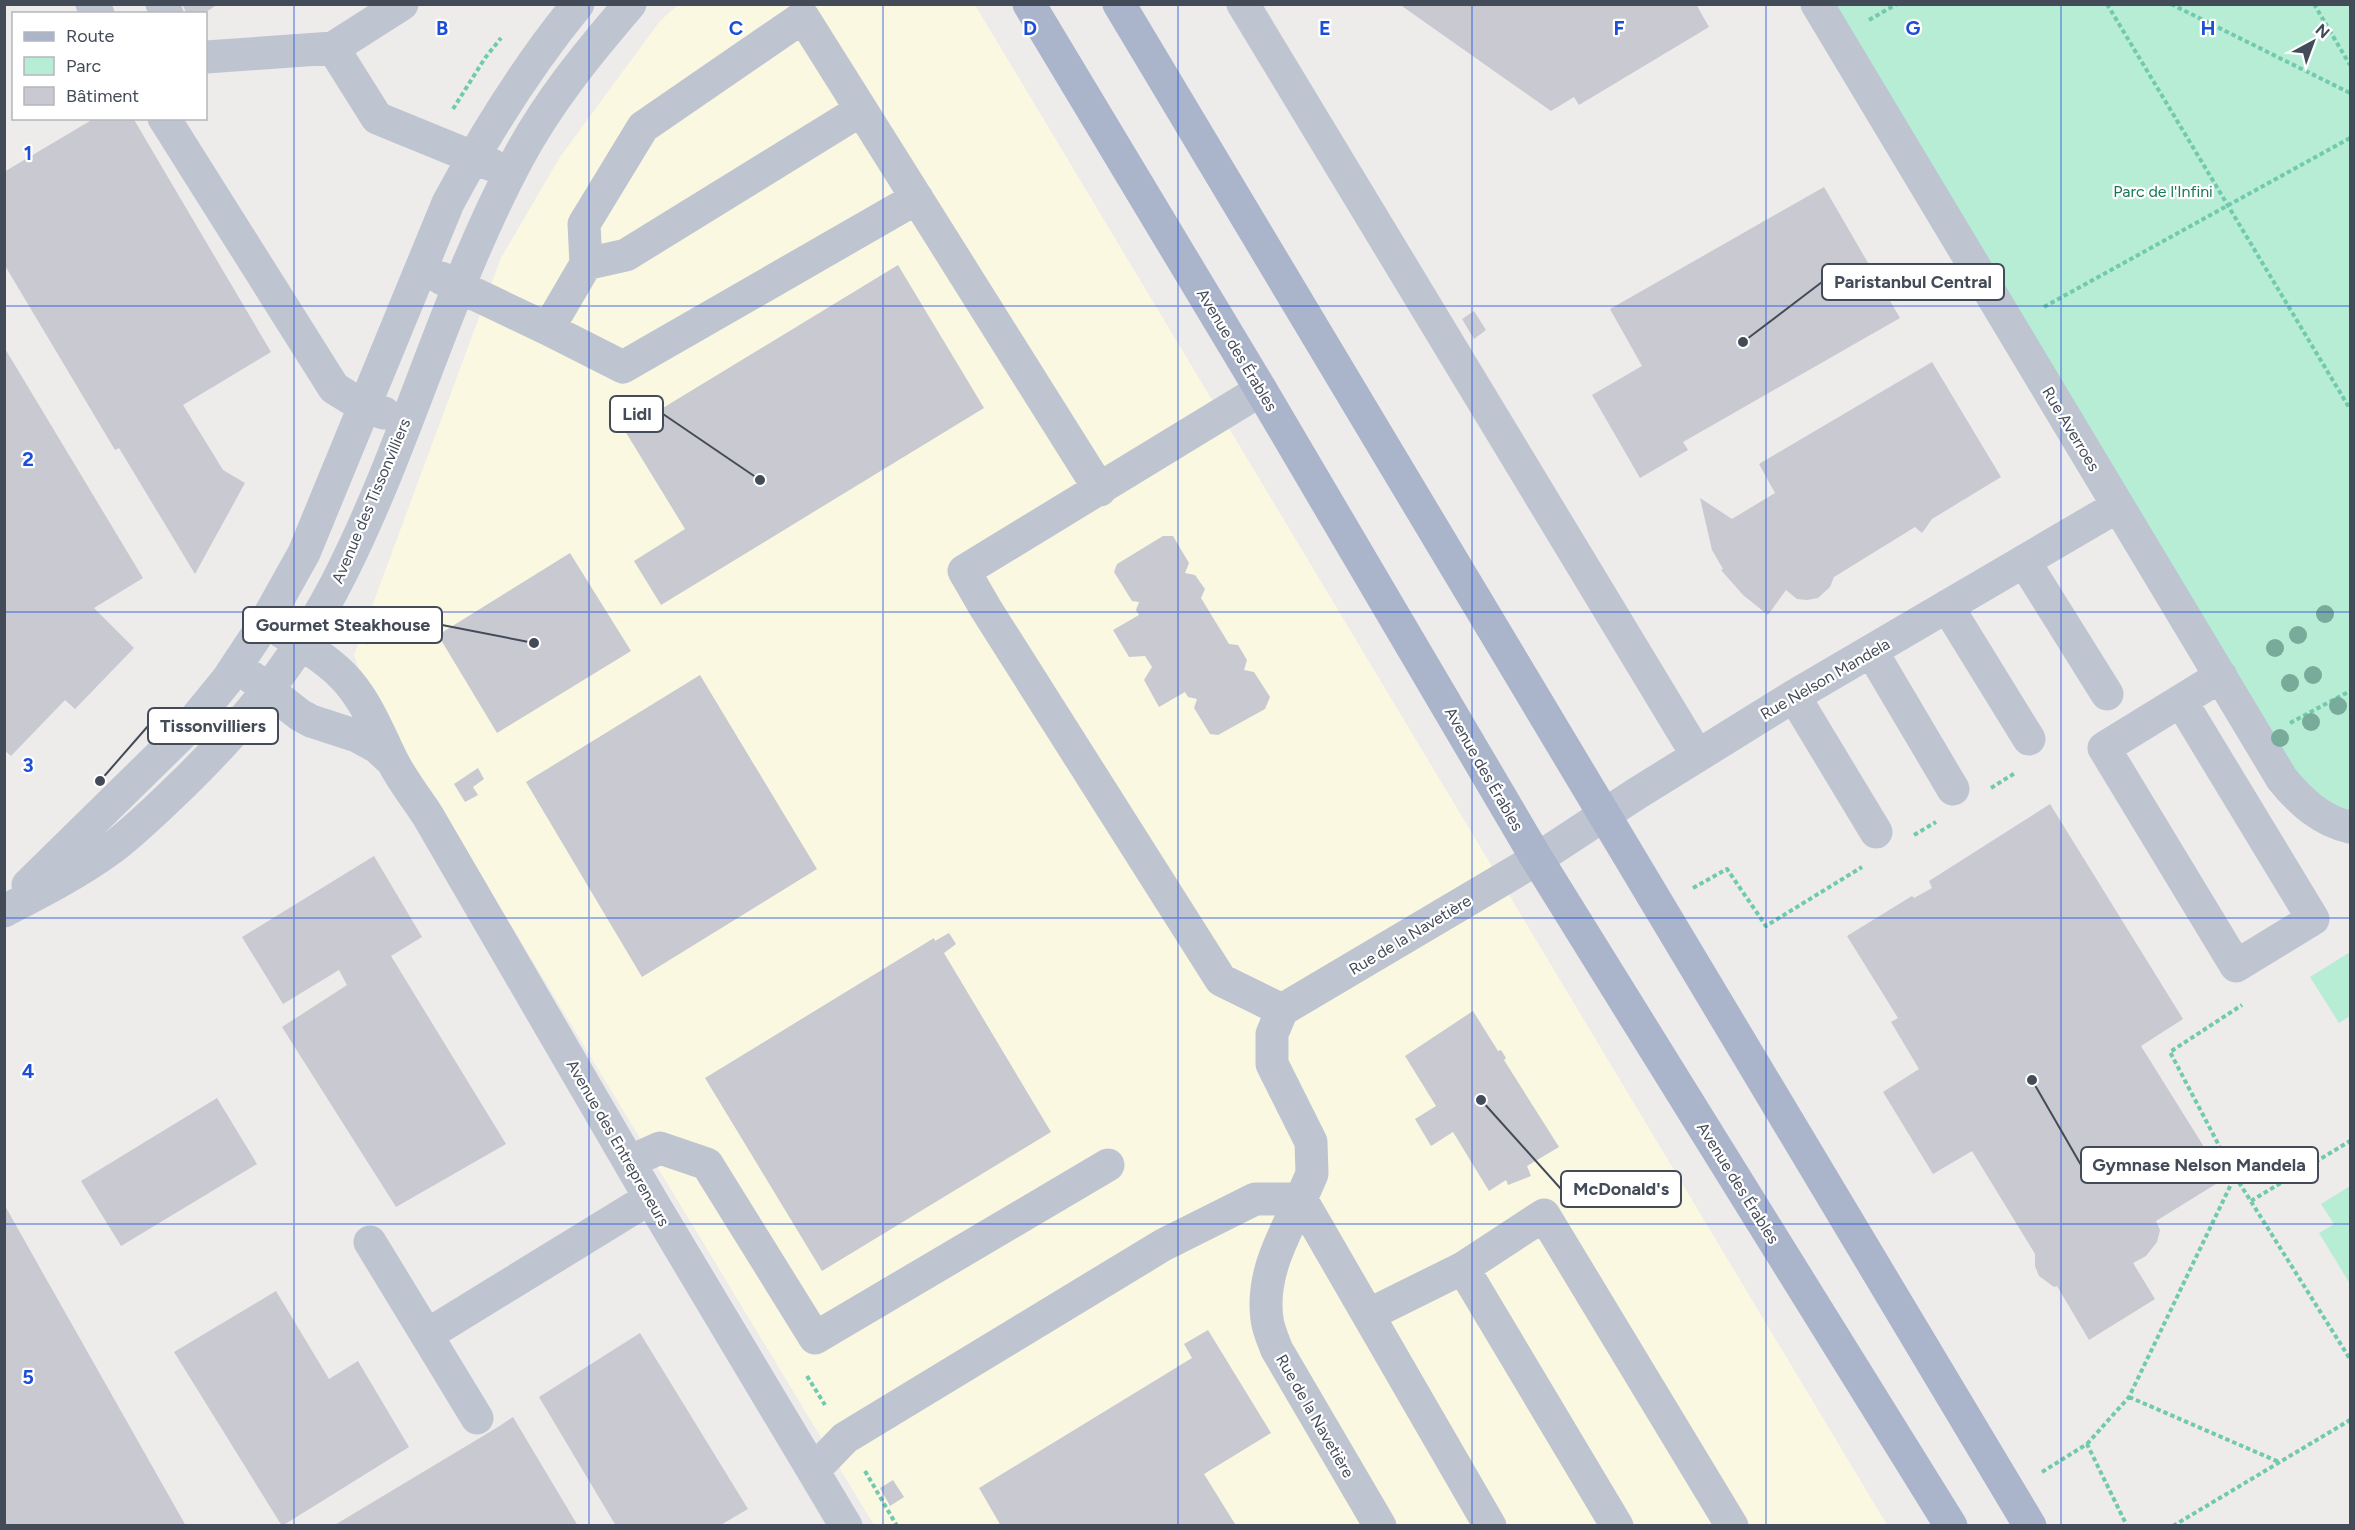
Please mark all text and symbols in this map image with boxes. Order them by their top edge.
legend [12,12,207,120]
north arrow [2283,12,2343,72]
text: B [436,16,448,40]
text: C [729,16,743,40]
text: D [1023,16,1037,40]
text: E [1319,16,1331,40]
text: F [1613,16,1625,40]
text: G [1906,16,1921,40]
text: H [2201,16,2216,40]
text: N [2312,20,2333,42]
text: Route [66,25,115,47]
text: Parc [66,55,102,77]
text: Bâtiment [66,85,139,107]
text: 1 [24,141,32,165]
park label: Parc de l'Infini [2113,182,2213,201]
callout: Paristanbul Central [1822,264,2004,300]
text: Paristanbul Central [1834,271,1992,293]
street label: Avenue des Érables [1193,285,1281,415]
street label: Rue Averroes [2038,383,2104,475]
callout: Lidl [610,396,663,432]
text: Lidl [622,403,652,425]
street label: Avenue des Tissonvilliers [328,416,414,586]
text: 2 [22,447,34,471]
callout: Gourmet Steakhouse [243,607,442,643]
text: Gourmet Steakhouse [256,614,430,636]
street label: Rue Nelson Mandela [1757,634,1893,724]
street label: Avenue des Érables [1441,704,1527,834]
callout: Tissonvilliers [148,708,278,744]
text: Tissonvilliers [160,715,267,737]
text: 3 [22,753,34,777]
street label: Rue de la Navetière [1345,891,1475,979]
street label: Avenue des Entrepreneurs [562,1056,674,1230]
text: 4 [22,1059,35,1083]
street label: Avenue des Érables [1693,1119,1783,1247]
callout: Gymnase Nelson Mandela [2081,1147,2318,1183]
text: Gymnase Nelson Mandela [2092,1154,2306,1176]
callout: McDonald's [1561,1171,1681,1207]
text: McDonald's [1573,1178,1670,1200]
street label: Rue de la Navetière [1272,1351,1358,1481]
text: 5 [22,1365,34,1389]

